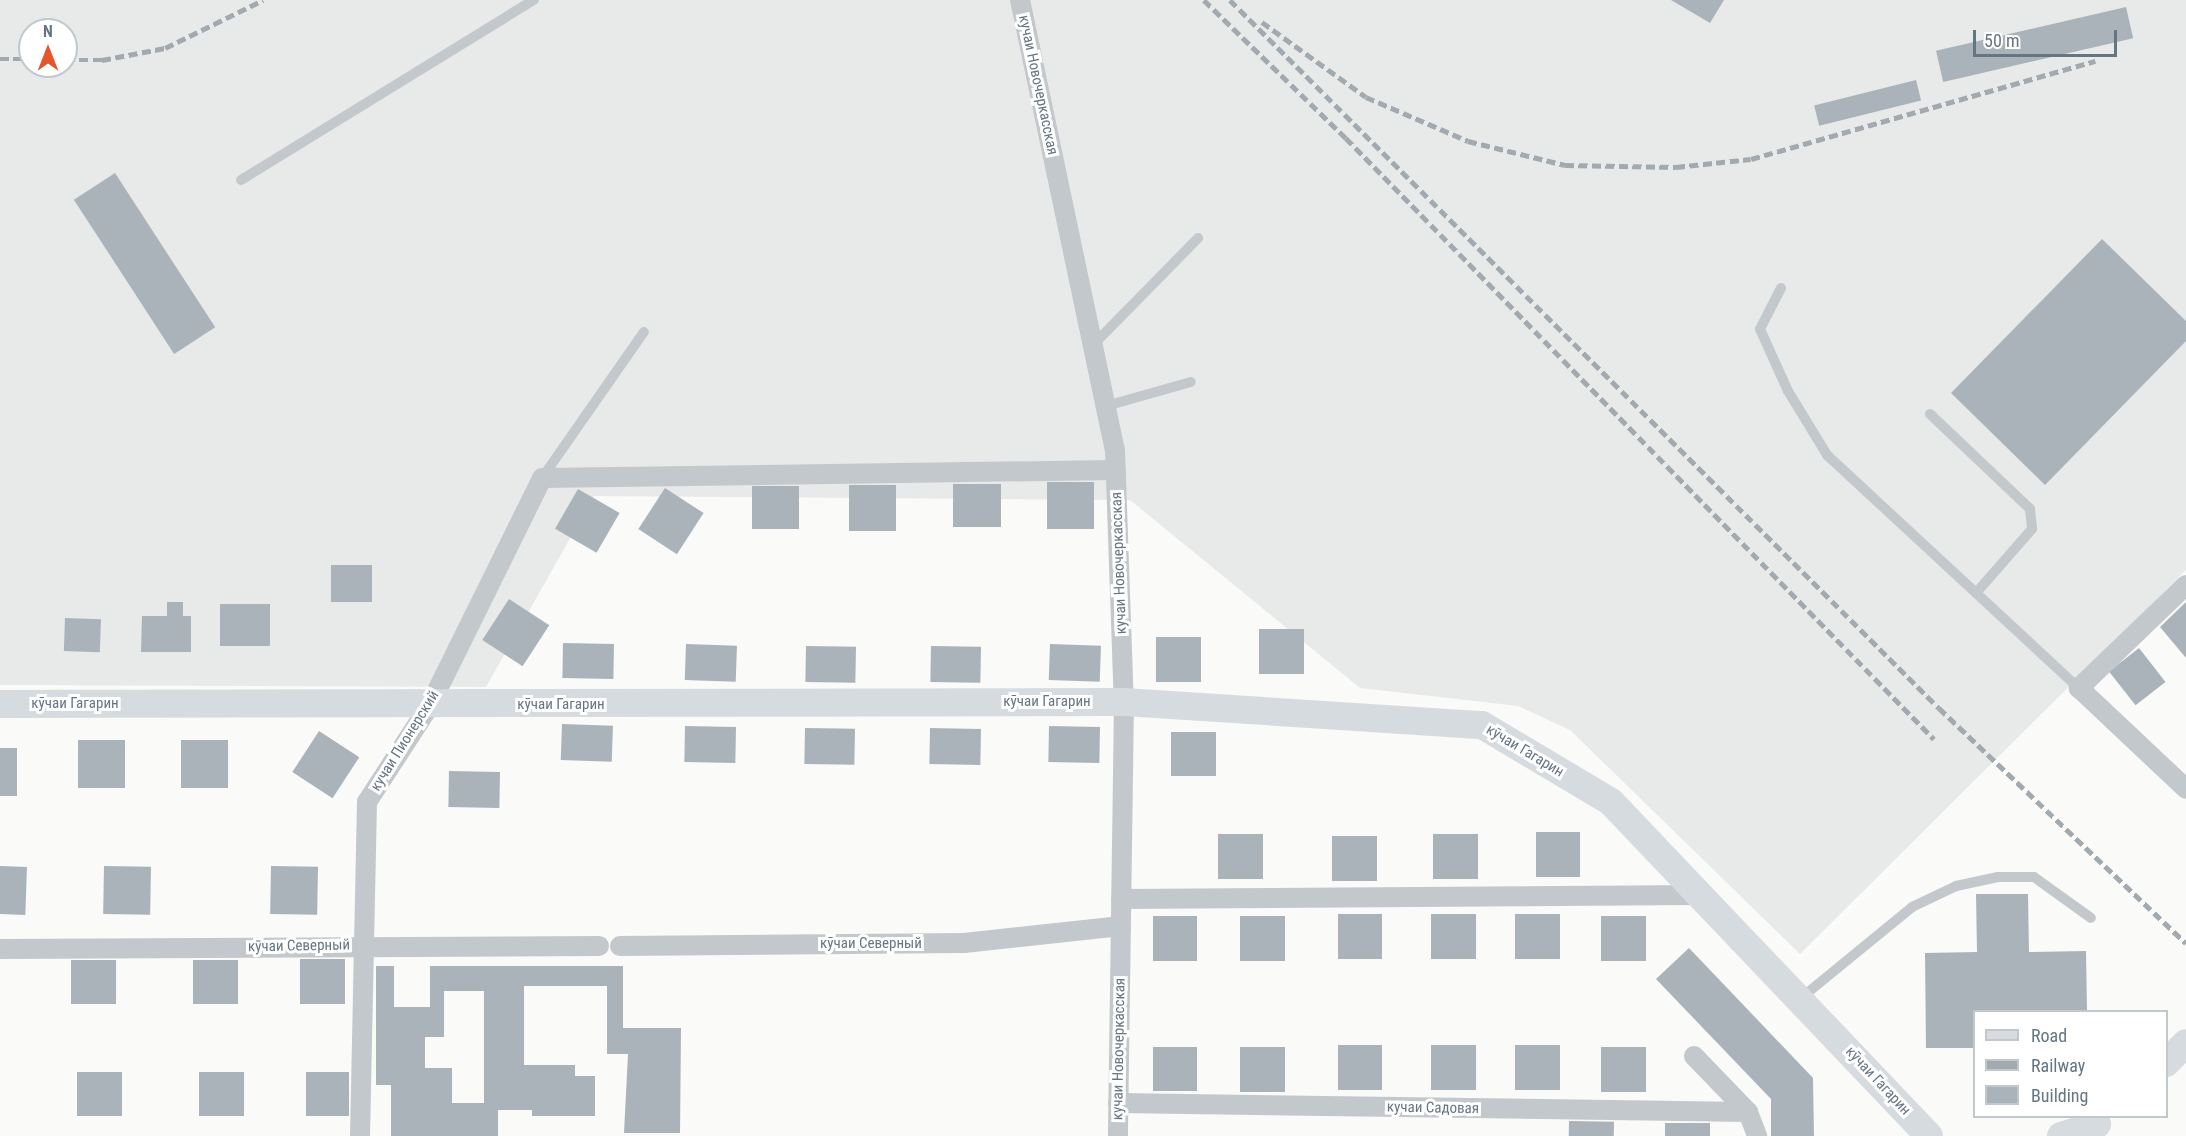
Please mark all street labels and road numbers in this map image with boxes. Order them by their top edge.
street label: кучаи Новочеркасская [1014,14,1062,156]
street label: кучаи Новочеркасская [1108,492,1130,634]
street label: кучаи Пионерский [367,688,443,794]
street label: кӯчаи Гагарин [1003,693,1091,711]
street label: кӯчаи Гагарин [31,695,119,713]
street label: кӯчаи Гагарин [517,696,605,714]
street label: кӯчаи Гагарин [1483,721,1567,781]
street label: кӯчаи Северный [820,935,922,953]
street label: кӯчаи Северный [248,936,350,956]
street label: кучаи Новочеркасская [1109,978,1129,1120]
street label: кӯчаи Гагарин [1842,1043,1914,1119]
street label: кучаи Садовая [1387,1098,1479,1118]

